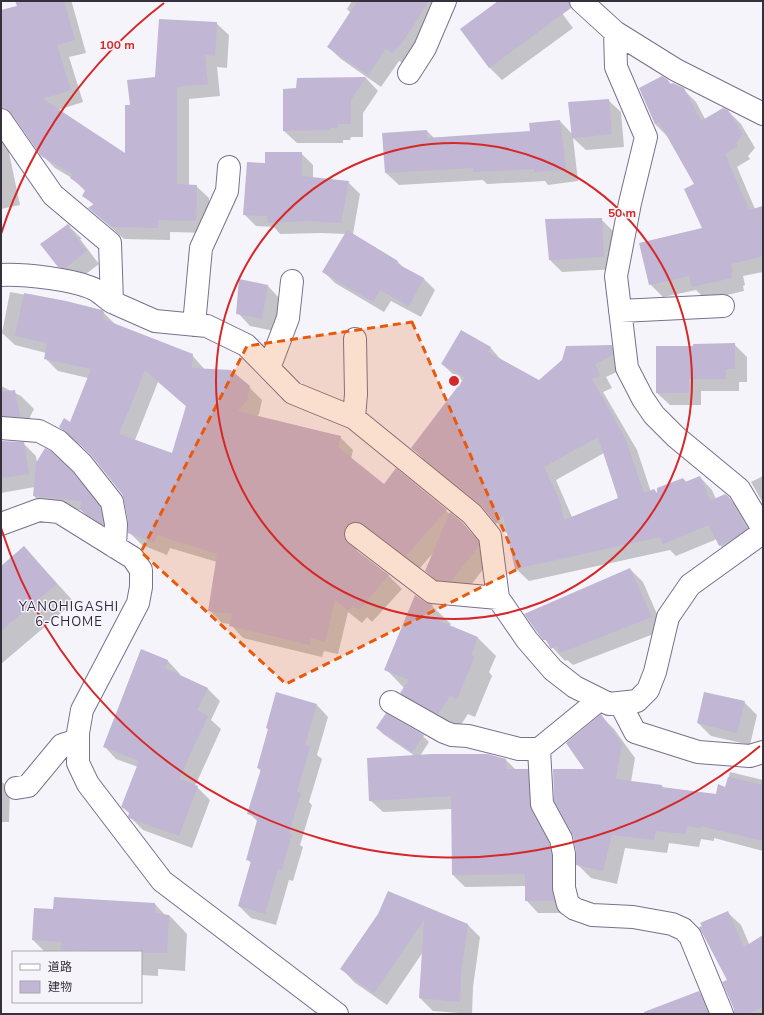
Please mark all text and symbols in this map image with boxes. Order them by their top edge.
text: 100 m [99,37,135,53]
text: 50 m [608,205,636,221]
centre of rings [447,374,461,388]
district label: YANOHIGASHI 6-CHOME [18,598,119,631]
legend [12,951,142,1003]
text: 道路 [48,959,72,975]
text: 建物 [48,979,72,995]

